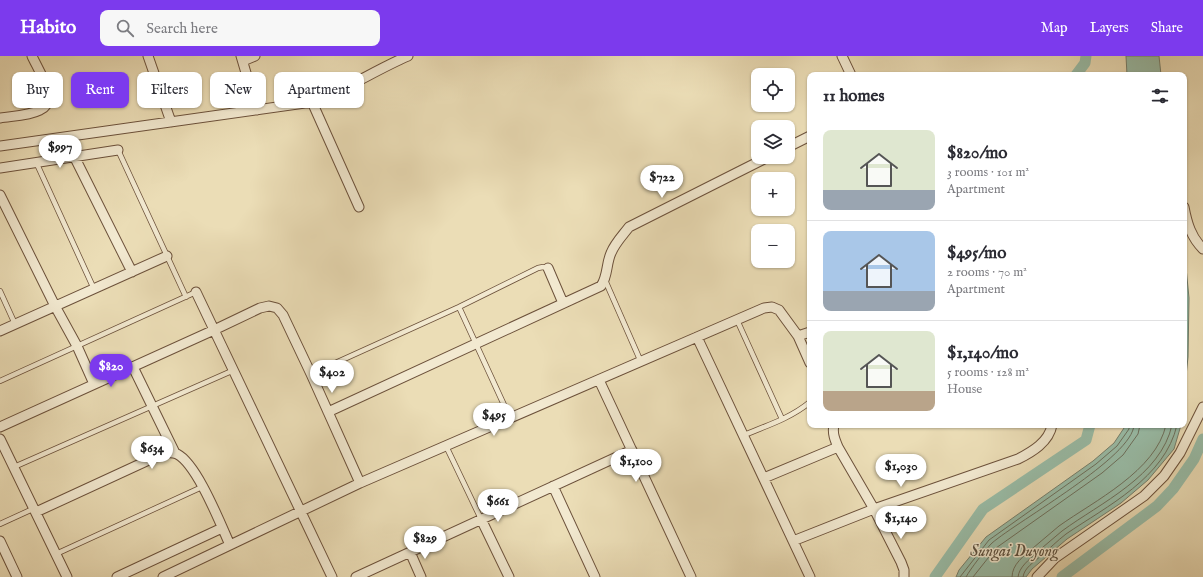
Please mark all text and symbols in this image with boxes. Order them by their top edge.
search box [100,10,380,46]
text: Habito [20,16,76,40]
icon: search [114,17,136,39]
text: Search here [146,19,218,38]
text: Map [1041,19,1068,37]
text: Layers [1090,19,1129,37]
text: Share [1151,19,1183,37]
map controls [751,68,795,268]
button: locate [751,68,795,112]
chip: Buy [12,72,63,108]
chip: Rent [71,72,129,108]
chip: Filters [137,72,202,108]
chip: New [210,72,266,108]
chip: Apartment [274,72,364,108]
icon: filters [1149,85,1171,107]
text: 11 homes [823,86,884,107]
button: layers [751,120,795,164]
pin: $997 [36,135,84,169]
text: $997 [48,139,72,156]
text: $820/mo [947,143,1007,164]
icon: home [855,146,903,194]
text: 3 rooms · 101 m² [947,164,1029,181]
pin: $722 [638,165,686,199]
text: $722 [649,169,675,186]
button: + [751,172,795,216]
text: Apartment [947,181,1005,198]
button: − [751,224,795,268]
text: $495/mo [947,243,1006,264]
icon: home [855,247,903,295]
text: 2 rooms · 70 m² [947,264,1027,281]
text: Apartment [947,281,1005,298]
text: $1,140/mo [947,343,1018,364]
icon: home [855,347,903,395]
pin: $820 [87,354,135,388]
text: $820 [99,358,123,375]
pin: $402 [308,360,356,394]
text: $402 [319,364,345,381]
text: 5 rooms · 128 m² [947,364,1029,381]
text: House [947,381,982,398]
pin: $495 [470,403,518,437]
text: $495 [482,407,506,424]
pin: $634 [128,436,176,470]
text: $634 [140,440,164,457]
pin: $1,100 [603,449,669,483]
text: $1,100 [619,453,653,470]
pin: $1,030 [868,454,934,488]
text: $1,030 [884,458,918,475]
pin: $661 [474,489,522,523]
text: $661 [487,493,509,510]
pin: $1,140 [868,506,934,540]
text: $1,140 [884,510,918,527]
pin: $829 [401,526,449,560]
text: $829 [413,530,437,547]
water label: Sungai Duyong [970,542,1059,562]

